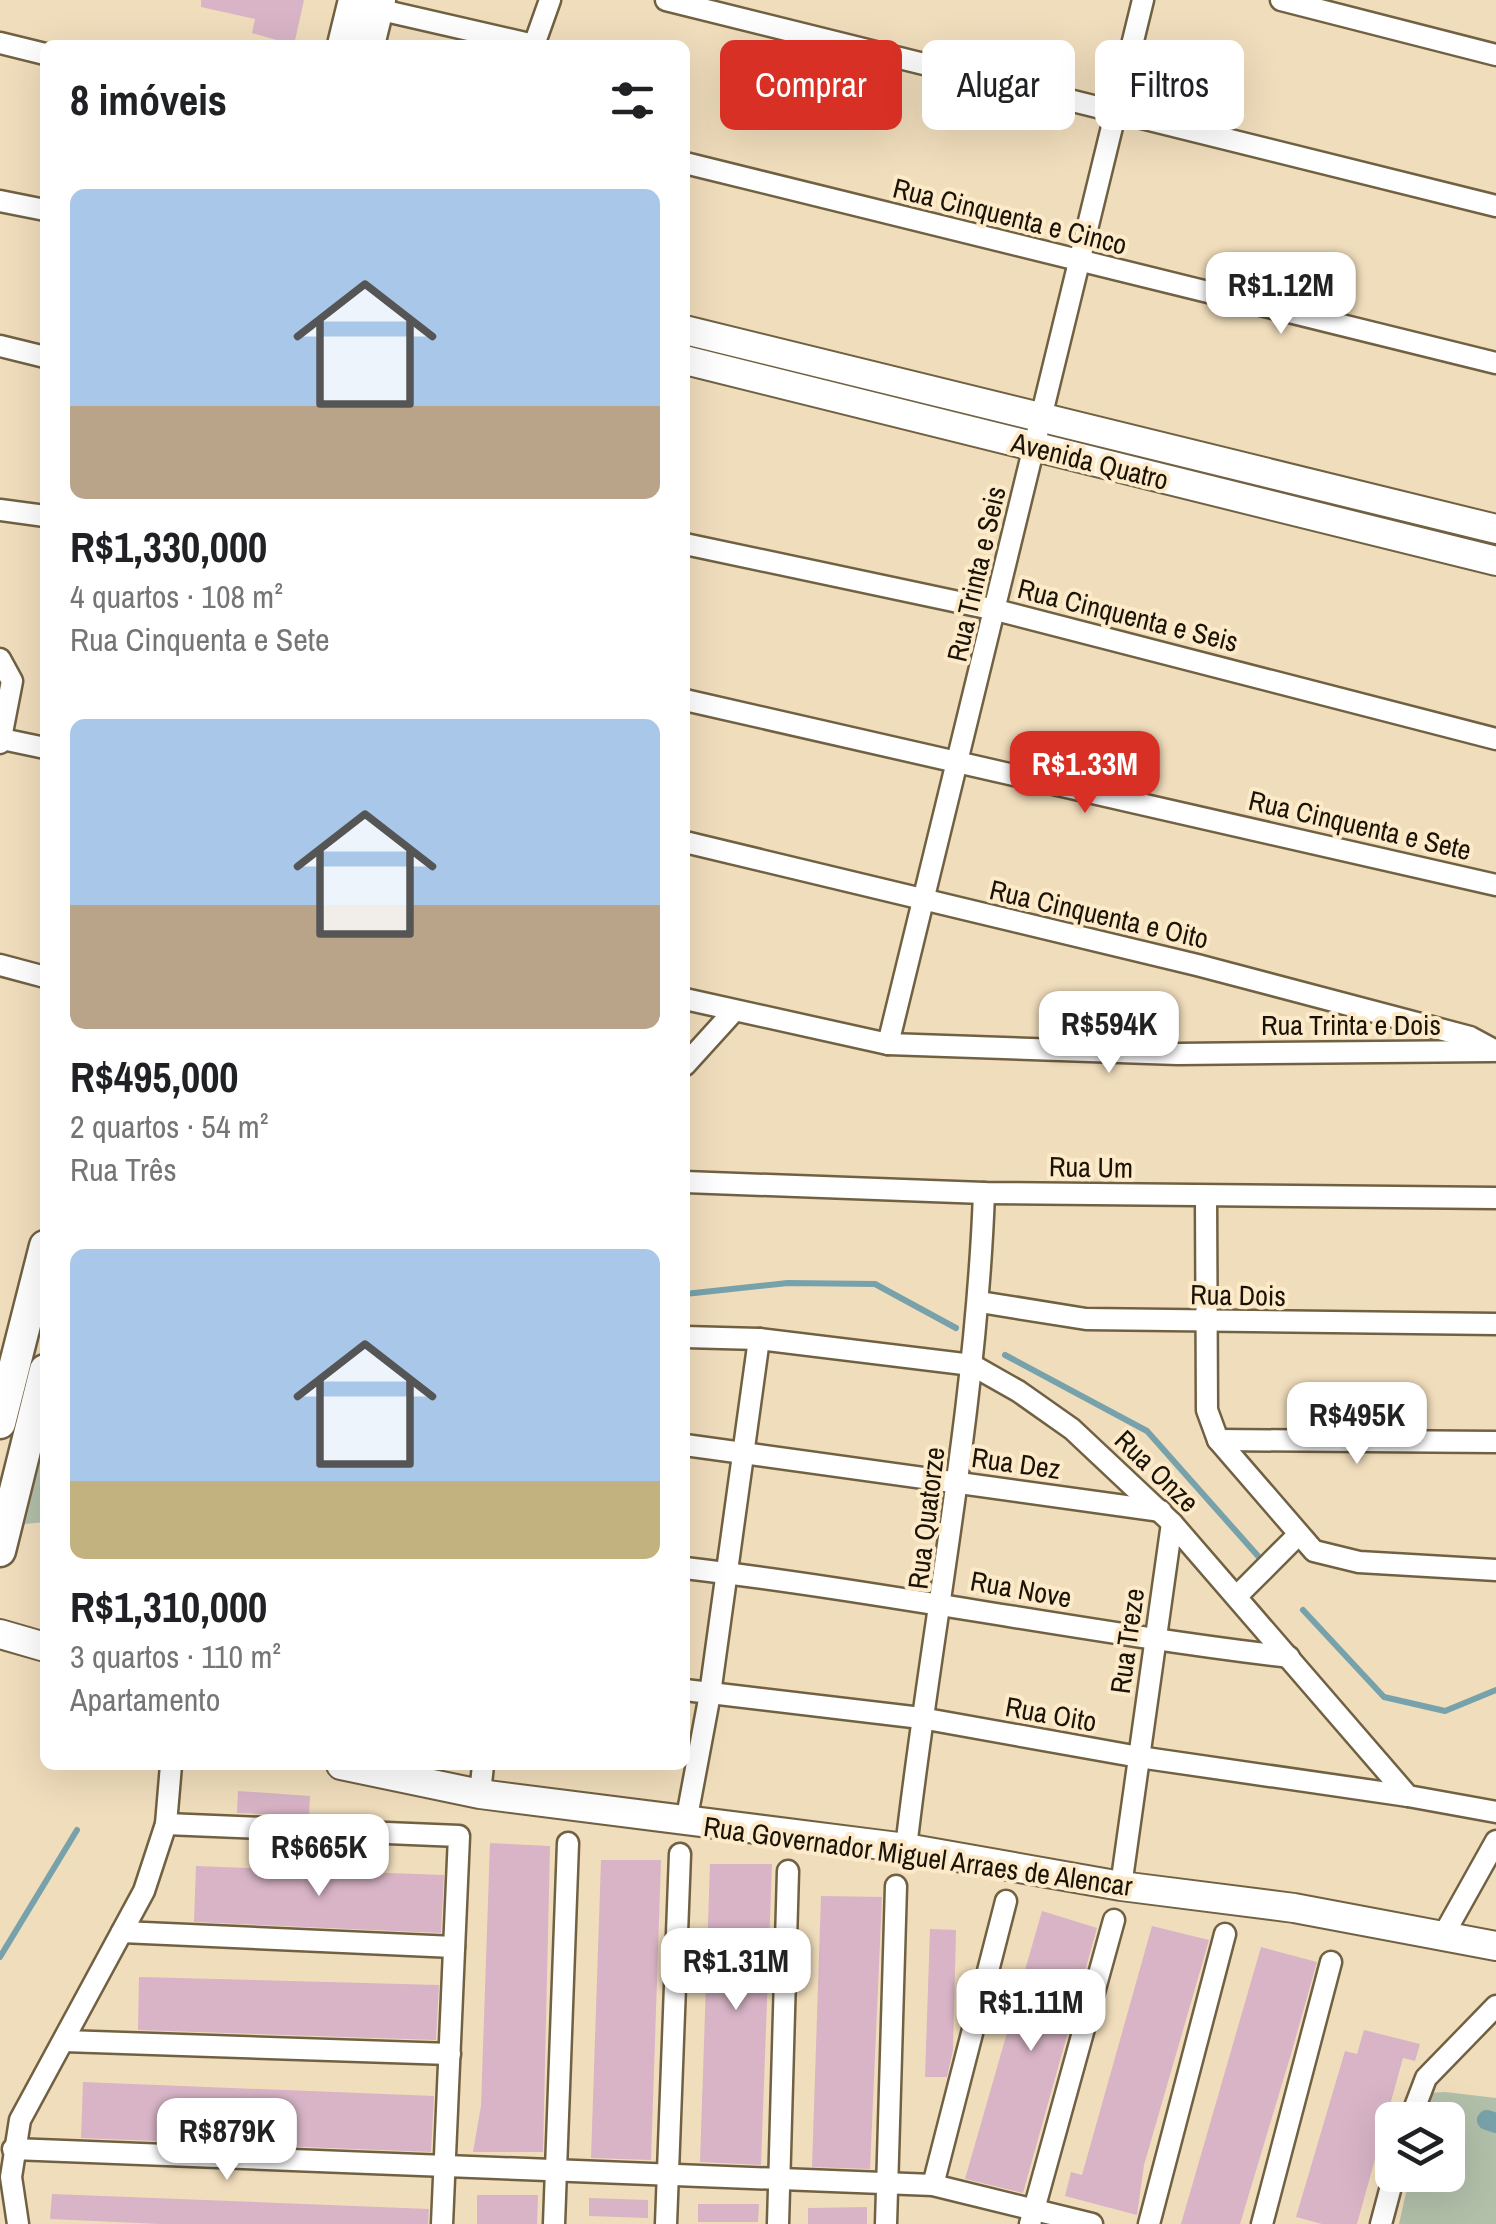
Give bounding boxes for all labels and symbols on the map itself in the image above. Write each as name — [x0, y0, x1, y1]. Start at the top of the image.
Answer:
street label: Rua Cinquenta e Cinco — [889, 169, 1131, 263]
pin: R$1.12M — [1189, 252, 1373, 337]
street label: Avenida Quatro — [1007, 423, 1172, 499]
street label: Rua Trinta e Seis — [937, 483, 1015, 665]
street label: Rua Cinquenta e Seis — [1014, 569, 1242, 661]
pin: R$1.33M — [993, 731, 1177, 816]
street label: Rua Cinquenta e Sete — [1245, 781, 1475, 869]
street label: Rua Cinquenta e Oito — [986, 870, 1212, 958]
pin: R$594K — [1028, 991, 1190, 1076]
street label: Rua Trinta e Dois — [1261, 1006, 1441, 1044]
street label: Rua Um — [1049, 1147, 1133, 1187]
street label: Rua Dois — [1190, 1275, 1286, 1315]
pin: R$495K — [1276, 1382, 1438, 1467]
street label: Rua Onze — [1107, 1421, 1207, 1521]
street label: Rua Dez — [969, 1438, 1063, 1488]
street label: Rua Quatorze — [898, 1445, 954, 1591]
street label: Rua Nove — [967, 1561, 1075, 1617]
street label: Rua Treze — [1101, 1586, 1153, 1696]
street label: Rua Oito — [1002, 1687, 1100, 1741]
street label: Rua Governador Miguel Arraes de Alencar — [701, 1807, 1135, 1905]
pin: R$665K — [238, 1814, 400, 1899]
pin: R$1.31M — [644, 1928, 828, 2013]
pin: R$1.11M — [939, 1969, 1123, 2054]
pin: R$879K — [146, 2098, 308, 2183]

